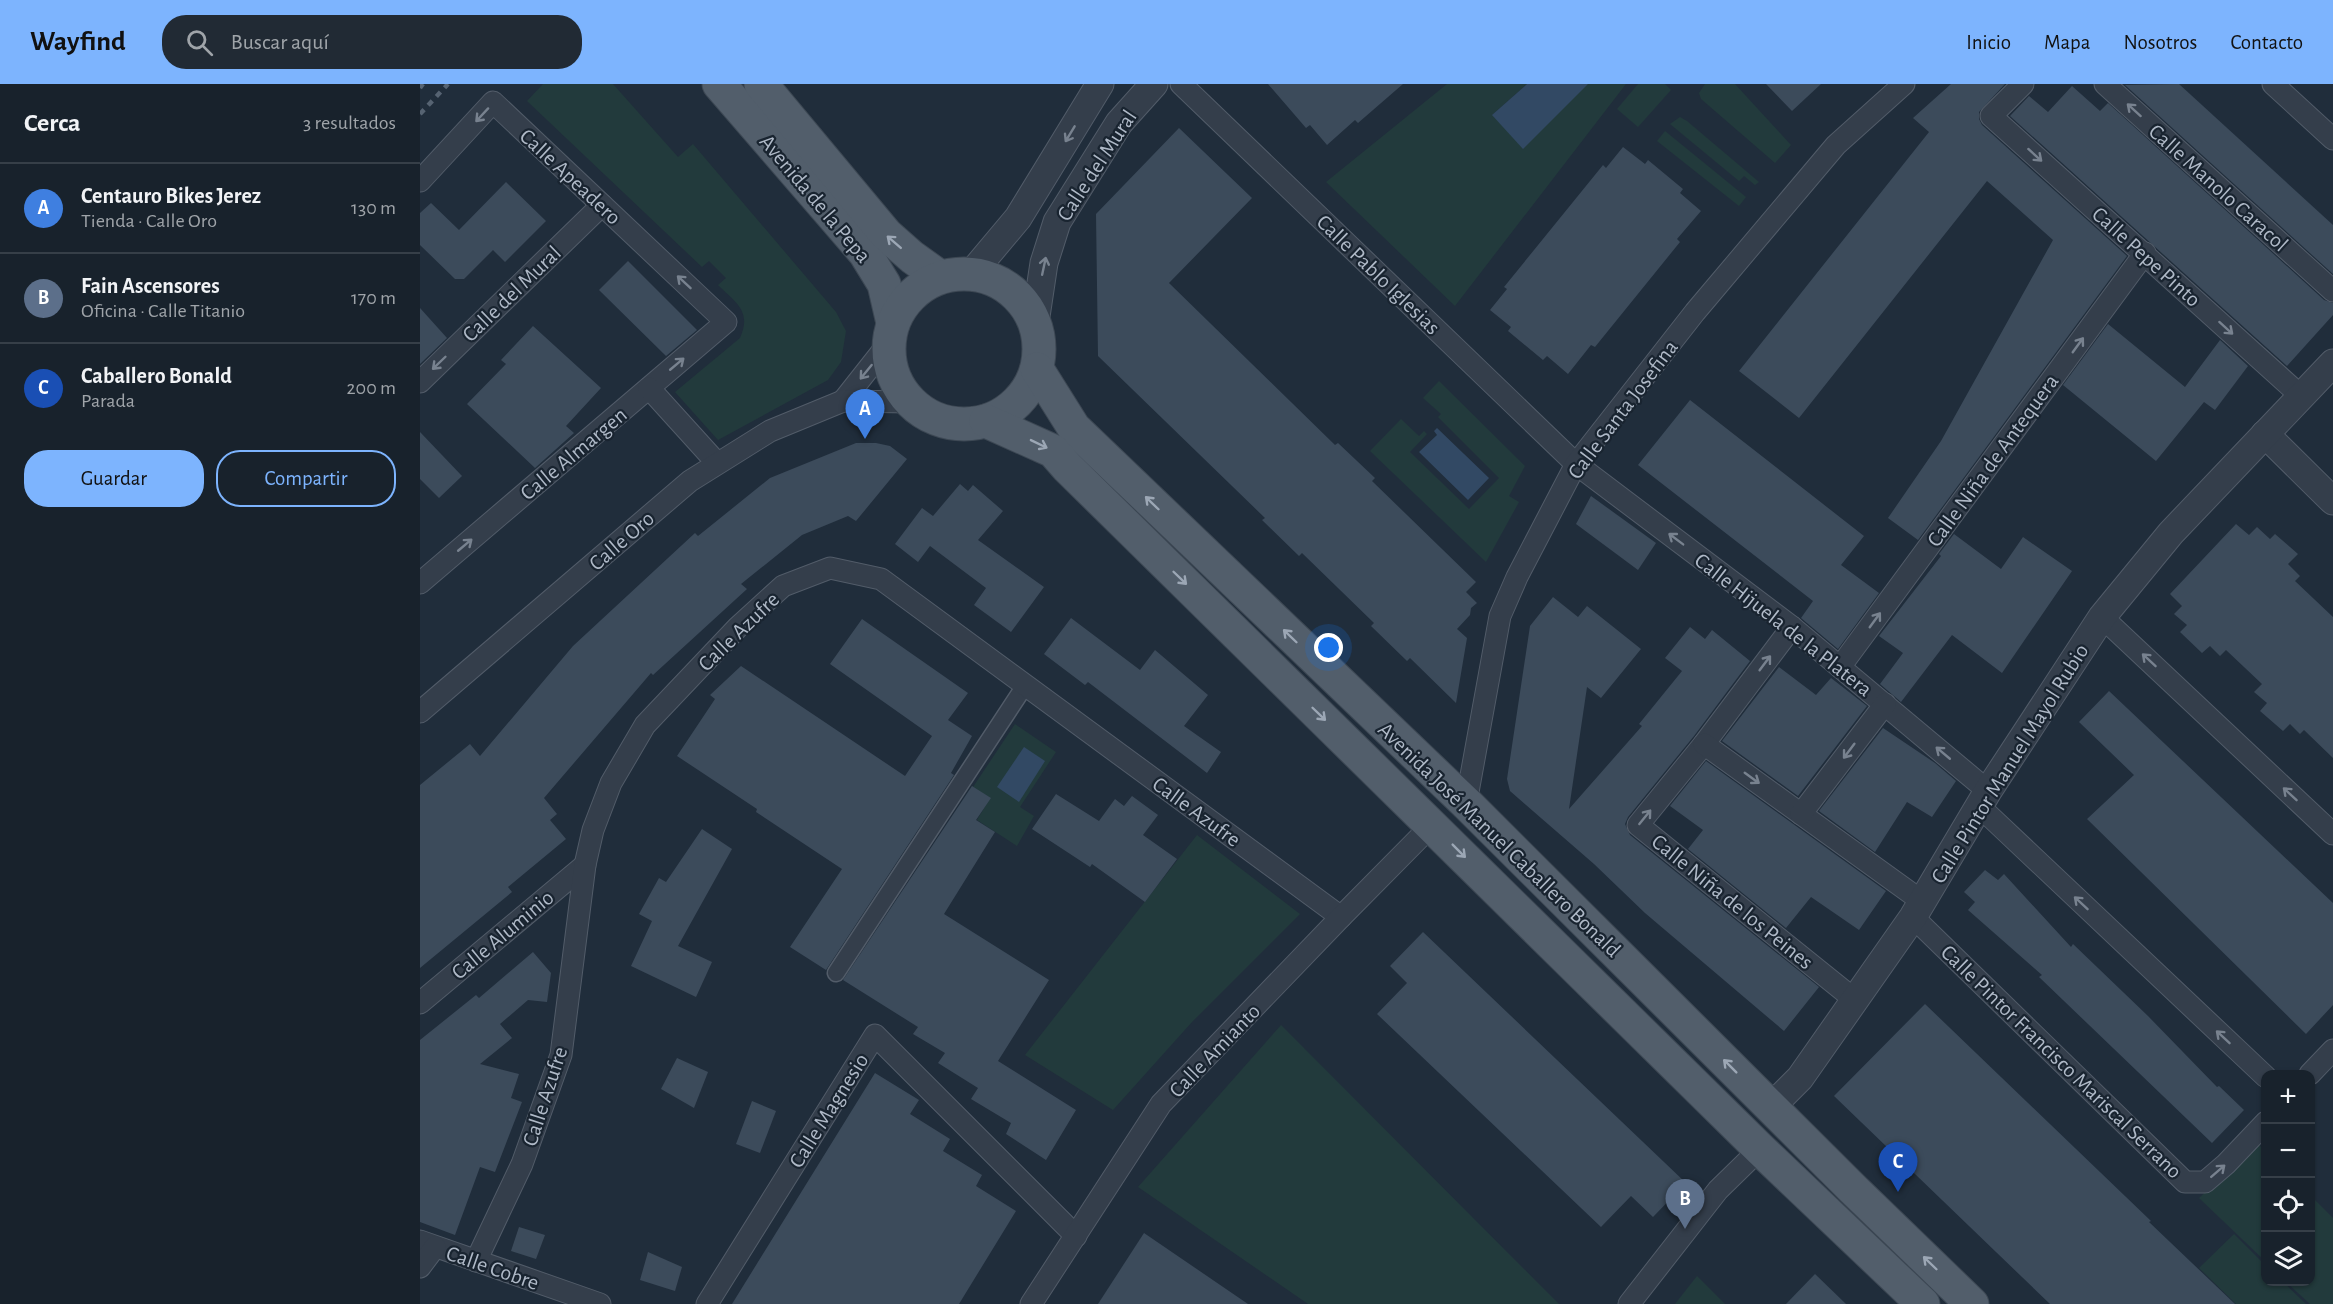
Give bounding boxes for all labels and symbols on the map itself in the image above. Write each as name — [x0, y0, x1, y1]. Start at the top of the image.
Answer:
one-way arrow — [2127, 103, 2142, 117]
street label: Calle del Mural — [1053, 106, 1141, 225]
one-way arrow — [474, 107, 489, 122]
street label: Calle Manolo Caracol — [2145, 120, 2292, 256]
street label: Calle Apeadero — [515, 125, 625, 229]
one-way arrow — [1063, 125, 1075, 142]
street label: Avenida de la Pepa — [755, 130, 875, 267]
one-way arrow — [2027, 148, 2042, 162]
street label: Calle Pepe Pinto — [2088, 203, 2205, 311]
street label: Calle Pablo Iglesias — [1312, 211, 1444, 339]
one-way arrow — [887, 235, 902, 249]
street label: Calle del Mural — [458, 242, 565, 346]
one-way arrow — [1039, 256, 1050, 276]
one-way arrow — [676, 275, 691, 290]
one-way arrow — [2219, 321, 2234, 335]
street label: Calle Santa Josefina — [1564, 336, 1682, 483]
one-way arrow — [2071, 337, 2084, 353]
one-way arrow — [432, 355, 447, 370]
one-way arrow — [669, 358, 685, 371]
one-way arrow — [859, 364, 872, 380]
street label: Calle Niña de Antequera — [1923, 370, 2063, 551]
pin: A — [846, 390, 884, 439]
street label: Calle Almargen — [516, 403, 631, 504]
one-way arrow — [1030, 439, 1048, 451]
one-way arrow — [1144, 496, 1159, 510]
street label: Calle Oro — [585, 507, 658, 575]
one-way arrow — [1668, 533, 1684, 546]
one-way arrow — [457, 539, 473, 552]
street label: Calle Hijuela de la Platera — [1691, 549, 1876, 701]
one-way arrow — [1173, 571, 1188, 585]
street label: Calle Azufre — [694, 588, 783, 675]
one-way arrow — [1868, 612, 1881, 628]
one-way arrow — [1283, 629, 1298, 643]
your location — [1314, 633, 1343, 662]
street label: Calle Pintor Manuel Mayol Rubio — [1927, 640, 2093, 887]
one-way arrow — [2141, 653, 2156, 667]
one-way arrow — [1759, 656, 1772, 672]
one-way arrow — [1312, 707, 1327, 722]
street label: Avenida José Manuel Caballero Bonald — [1374, 718, 1625, 961]
one-way arrow — [1843, 742, 1856, 758]
one-way arrow — [1936, 746, 1951, 760]
one-way arrow — [1743, 772, 1759, 784]
street label: Calle Azufre — [1148, 773, 1245, 851]
one-way arrow — [2283, 786, 2298, 801]
one-way arrow — [1638, 809, 1651, 825]
street label: Calle Niña de los Peines — [1648, 830, 1817, 973]
one-way arrow — [1451, 844, 1466, 858]
street label: Calle Aluminio — [447, 886, 558, 984]
one-way arrow — [2074, 896, 2089, 910]
street label: Calle Pintor Francisco Mariscal Serrano — [1937, 941, 2186, 1183]
street label: Calle Amianto — [1165, 1000, 1264, 1102]
one-way arrow — [2216, 1030, 2231, 1044]
street label: Calle Azufre — [519, 1044, 571, 1149]
street label: Calle Magnesio — [785, 1050, 873, 1171]
one-way arrow — [1723, 1058, 1737, 1073]
pin: C — [1878, 1142, 1918, 1192]
one-way arrow — [2210, 1164, 2225, 1178]
pin: B — [1666, 1180, 1704, 1229]
street label: Calle Cobre — [444, 1242, 542, 1294]
one-way arrow — [1923, 1256, 1938, 1271]

